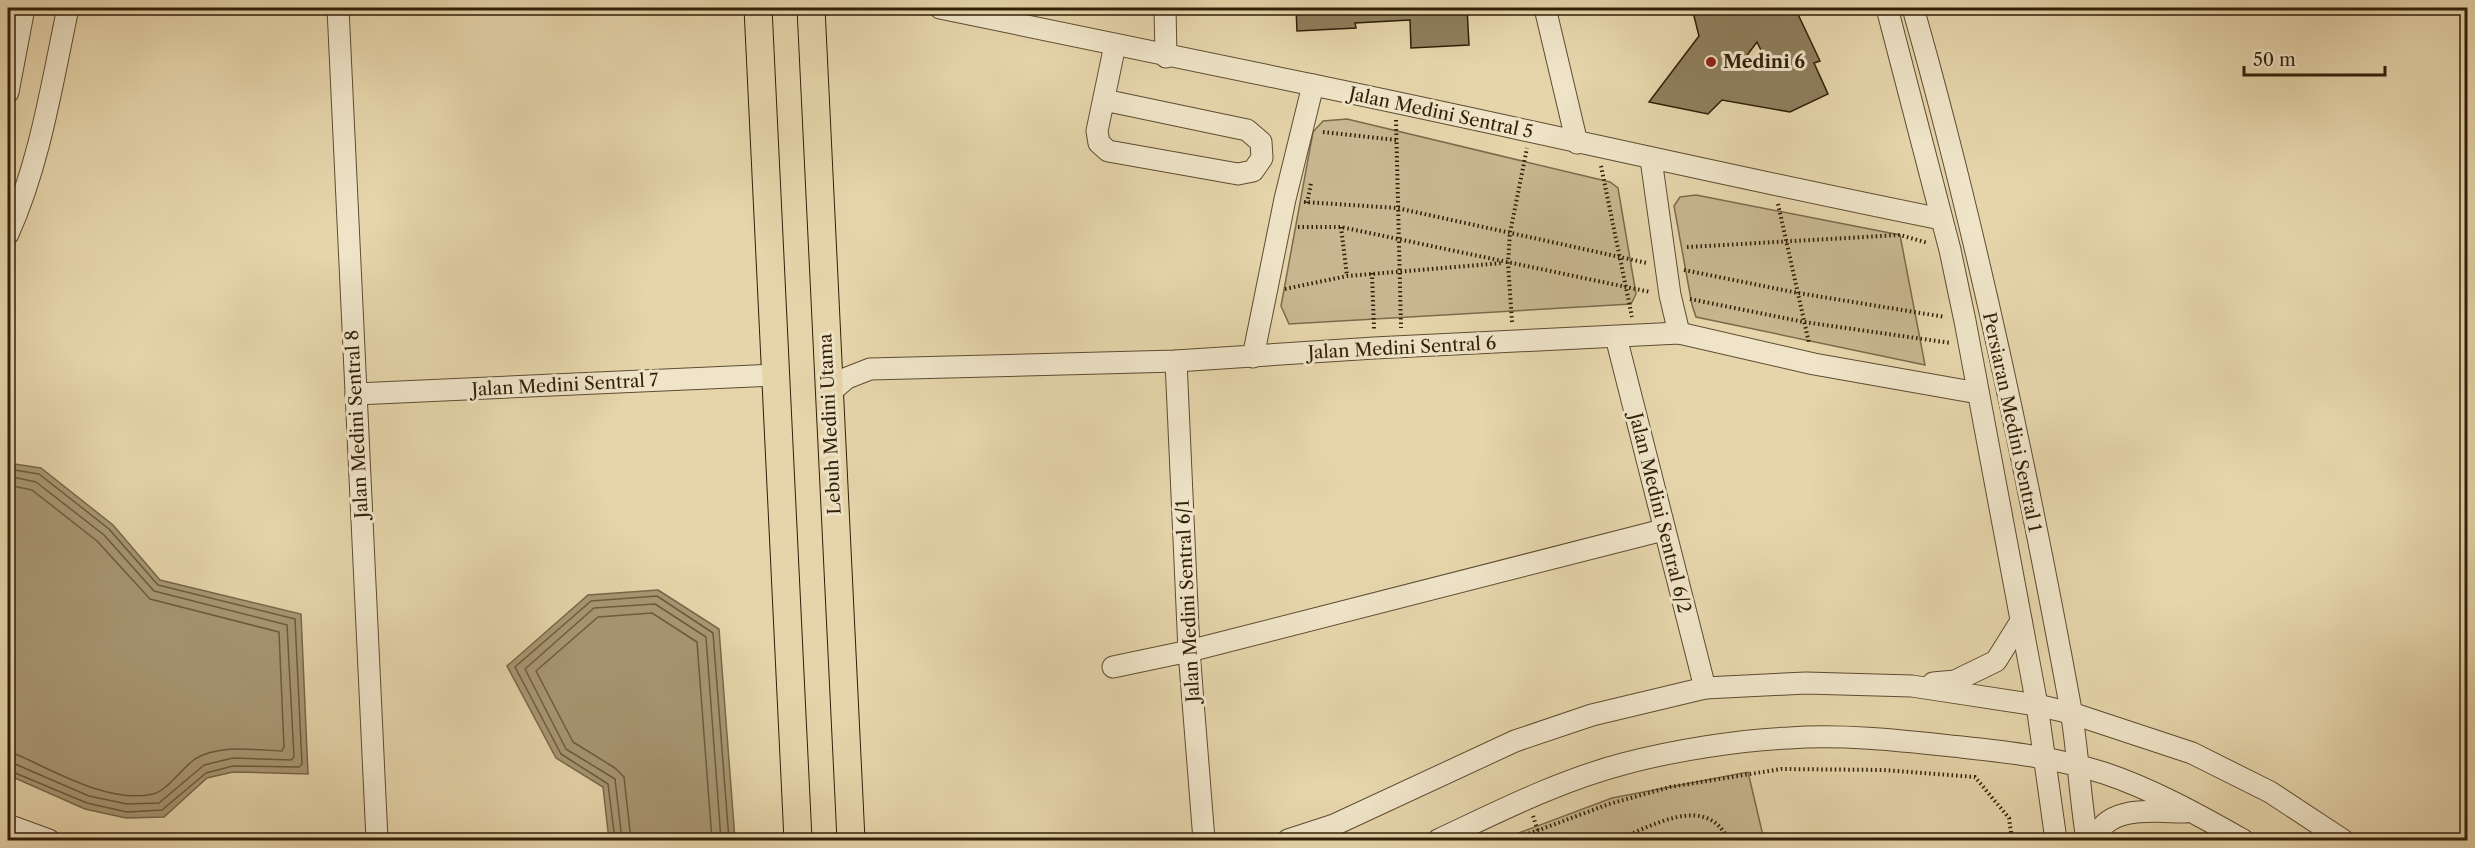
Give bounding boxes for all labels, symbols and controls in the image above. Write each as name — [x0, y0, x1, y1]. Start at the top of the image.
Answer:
scale bar — [2244, 39, 2385, 77]
text: 50 m — [2253, 49, 2296, 71]
place label: Medini 6 — [1723, 51, 1805, 73]
marker: Medini 6 — [1704, 55, 1718, 69]
street label: Jalan Medini Sentral 5 — [1344, 82, 1535, 143]
street label: Persiaran Medini Sentral 1 — [1978, 310, 2046, 534]
street label: Jalan Medini Sentral 8 — [341, 329, 373, 522]
street label: Lebuh Medini Utama — [814, 332, 846, 515]
street label: Jalan Medini Sentral 6 — [1304, 332, 1497, 364]
street label: Jalan Medini Sentral 7 — [468, 369, 659, 401]
street label: Jalan Medini Sentral 6/2 — [1624, 408, 1696, 615]
street label: Jalan Medini Sentral 6/1 — [1172, 499, 1204, 706]

